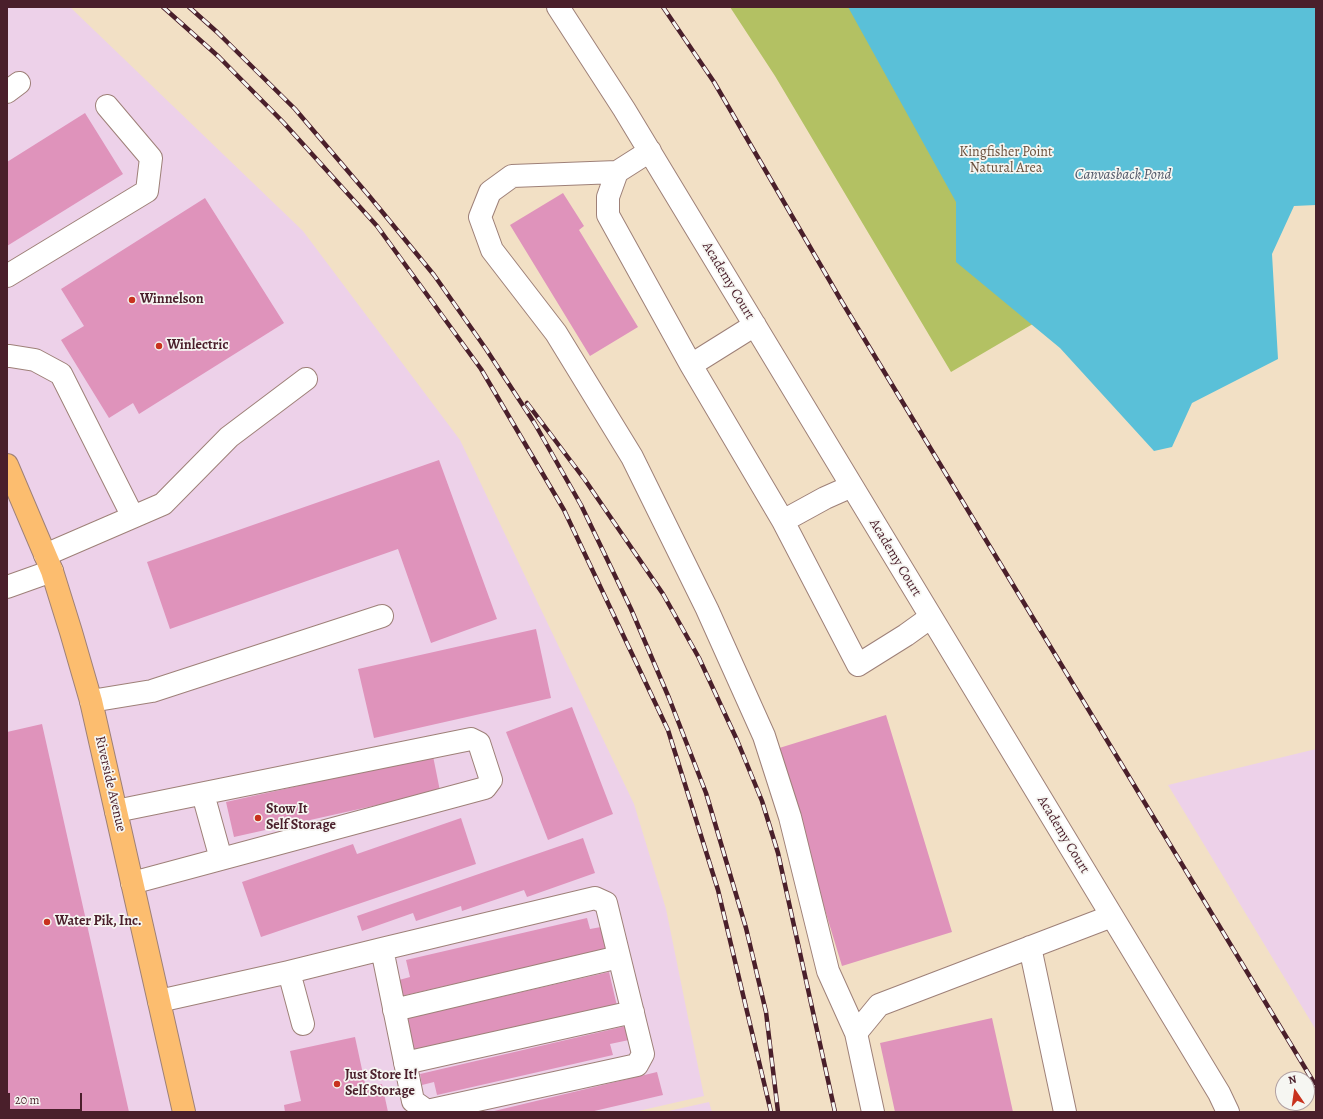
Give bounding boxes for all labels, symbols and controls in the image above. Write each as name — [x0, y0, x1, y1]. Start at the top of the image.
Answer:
park label: Kingfisher Point Natural Area — [959, 145, 1053, 178]
water label: Canvasback Pond — [1075, 166, 1171, 184]
street label: Academy Court — [698, 239, 758, 323]
place label: Winnelson — [140, 292, 203, 308]
marker: Winnelson — [127, 295, 137, 305]
place label: Winlectric — [167, 338, 228, 354]
marker: Winlectric — [154, 341, 164, 351]
street label: Academy Court — [865, 516, 925, 600]
street label: Riverside Avenue — [91, 734, 129, 834]
street label: Academy Court — [1033, 793, 1093, 877]
place label: Stow It Self Storage — [266, 802, 336, 834]
marker: Stow It Self Storage — [253, 813, 263, 823]
place label: Water Pik, Inc. — [55, 914, 142, 930]
marker: Water Pik, Inc. — [42, 917, 52, 927]
place label: Just Store It! Self Storage — [345, 1068, 417, 1100]
north arrow — [1275, 1071, 1315, 1111]
text: N — [1287, 1072, 1298, 1088]
marker: Just Store It! Self Storage — [332, 1079, 342, 1089]
scale bar — [10, 1085, 84, 1111]
text: 20 m — [15, 1092, 39, 1108]

